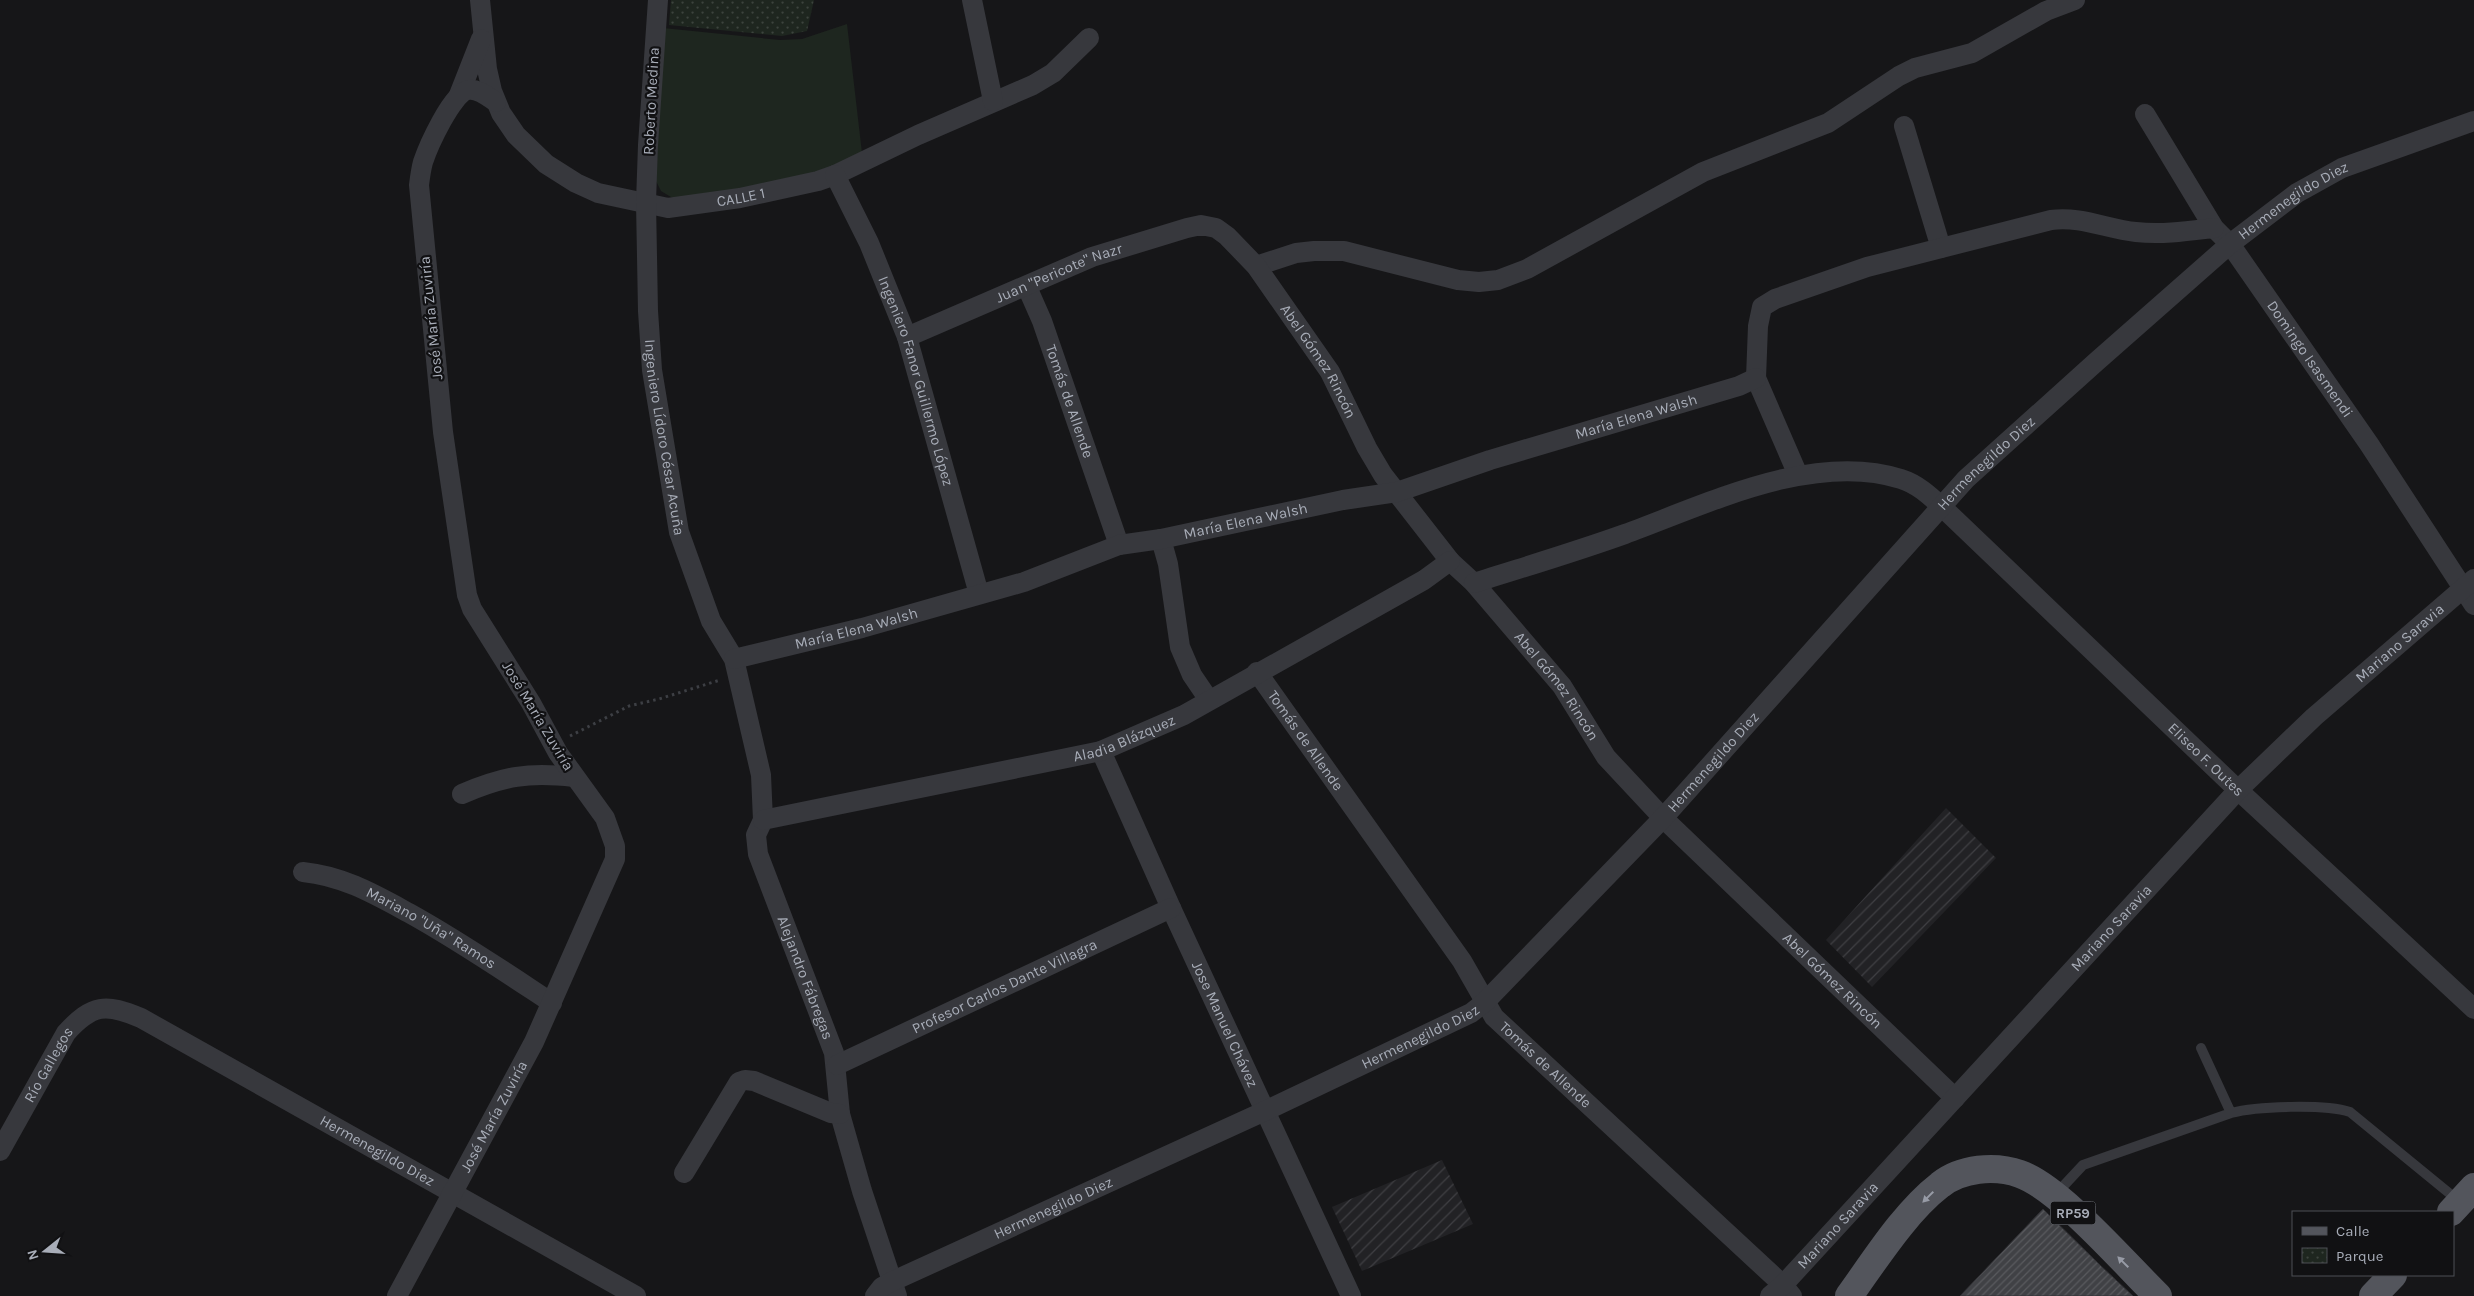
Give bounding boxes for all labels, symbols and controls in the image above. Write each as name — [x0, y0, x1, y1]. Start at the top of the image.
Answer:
street label: Roberto Medina — [639, 47, 663, 155]
street label: Hermenegildo Diez — [2235, 158, 2350, 244]
street label: CALLE 1 — [716, 184, 767, 210]
street label: Juan "Pericote" Nazr — [993, 239, 1125, 307]
street label: José María Zuviría — [416, 255, 446, 381]
street label: Ingeniero Fanor Guillermo López — [874, 273, 957, 488]
street label: Domingo Isasmendi — [2263, 297, 2357, 421]
street label: Abel Gómez Rincón — [1276, 301, 1360, 421]
street label: Ingeniero Lídoro César Acuña — [641, 339, 688, 537]
street label: Tomás de Allende — [1042, 342, 1097, 460]
street label: María Elena Walsh — [1573, 390, 1699, 443]
street label: Hermenegildo Diez — [1933, 412, 2039, 514]
street label: María Elena Walsh — [1182, 499, 1309, 543]
street label: Mariano Saravia — [2352, 600, 2448, 686]
street label: María Elena Walsh — [793, 604, 920, 653]
street label: Abel Gómez Rincón — [1511, 628, 1603, 744]
street label: José María Zuviría — [498, 658, 578, 774]
street label: Tomás de Allende — [1264, 687, 1347, 794]
street label: Hermenegildo Diez — [1663, 708, 1763, 816]
street label: Aladia Blázquez — [1072, 711, 1178, 765]
street label: Eliseo F. Outes — [2164, 719, 2248, 800]
street label: Mariano Saravia — [2067, 881, 2155, 975]
street label: Mariano "Uña" Ramos — [363, 883, 499, 973]
street label: Alejandro Fábregas — [773, 913, 837, 1042]
street label: Abel Gómez Rincón — [1779, 929, 1886, 1032]
street label: Profesor Carlos Dante Villagra — [909, 935, 1100, 1038]
street label: Jose Manuel Chávez — [1188, 958, 1262, 1090]
street label: Hermenegildo Diez — [1358, 1001, 1483, 1073]
street label: Tomás de Allende — [1496, 1018, 1595, 1112]
street label: Río Gallegos — [20, 1023, 77, 1106]
street label: José María Zuviría — [456, 1057, 531, 1175]
street label: Hermenegildo Diez — [317, 1111, 438, 1190]
street label: Hermenegildo Diez — [991, 1173, 1115, 1243]
street label: Mariano Saravia — [1793, 1178, 1882, 1272]
one-way arrow — [1922, 1190, 1934, 1202]
road number: RP59 — [2050, 1202, 2096, 1224]
legend — [2292, 1211, 2454, 1276]
text: Calle — [2336, 1222, 2370, 1240]
north arrow — [20, 1226, 70, 1276]
text: N — [23, 1247, 43, 1262]
text: Parque — [2336, 1247, 2384, 1265]
one-way arrow — [2118, 1256, 2130, 1268]

